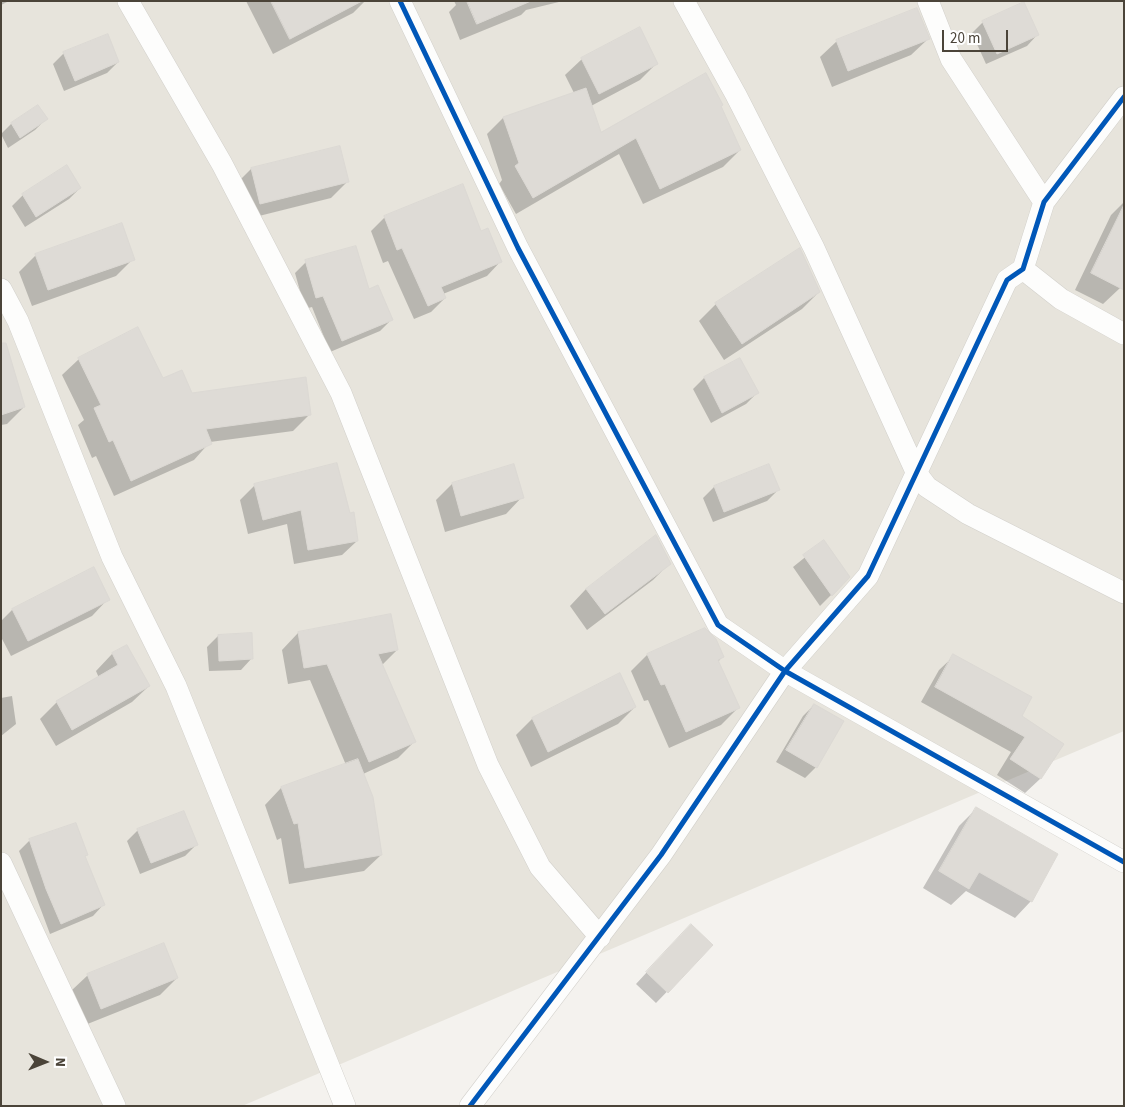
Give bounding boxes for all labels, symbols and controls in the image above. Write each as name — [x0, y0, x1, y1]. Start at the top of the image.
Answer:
scale bar — [945, 20, 1011, 52]
text: 20 m — [950, 28, 980, 49]
north arrow — [20, 1037, 70, 1087]
text: N — [50, 1057, 70, 1067]

